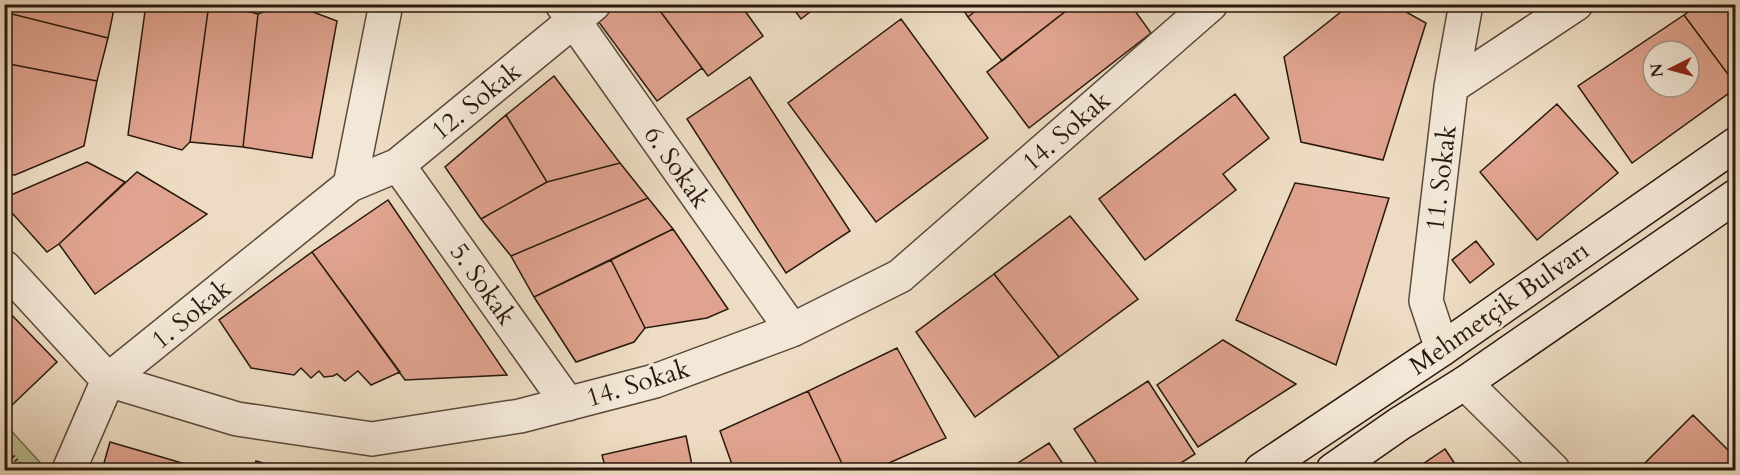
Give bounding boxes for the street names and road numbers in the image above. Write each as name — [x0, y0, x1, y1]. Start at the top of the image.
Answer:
street label: 12. Sokak — [424, 54, 528, 148]
street label: 14. Sokak — [1014, 83, 1118, 179]
street label: 6. Sokak — [636, 119, 718, 215]
street label: 11. Sokak — [1417, 123, 1465, 233]
street label: Mehmetçik Bulvarı — [1402, 233, 1596, 383]
street label: 5. Sokak — [442, 236, 524, 332]
street label: 1. Sokak — [144, 271, 238, 357]
street label: 14. Sokak — [582, 351, 694, 415]

